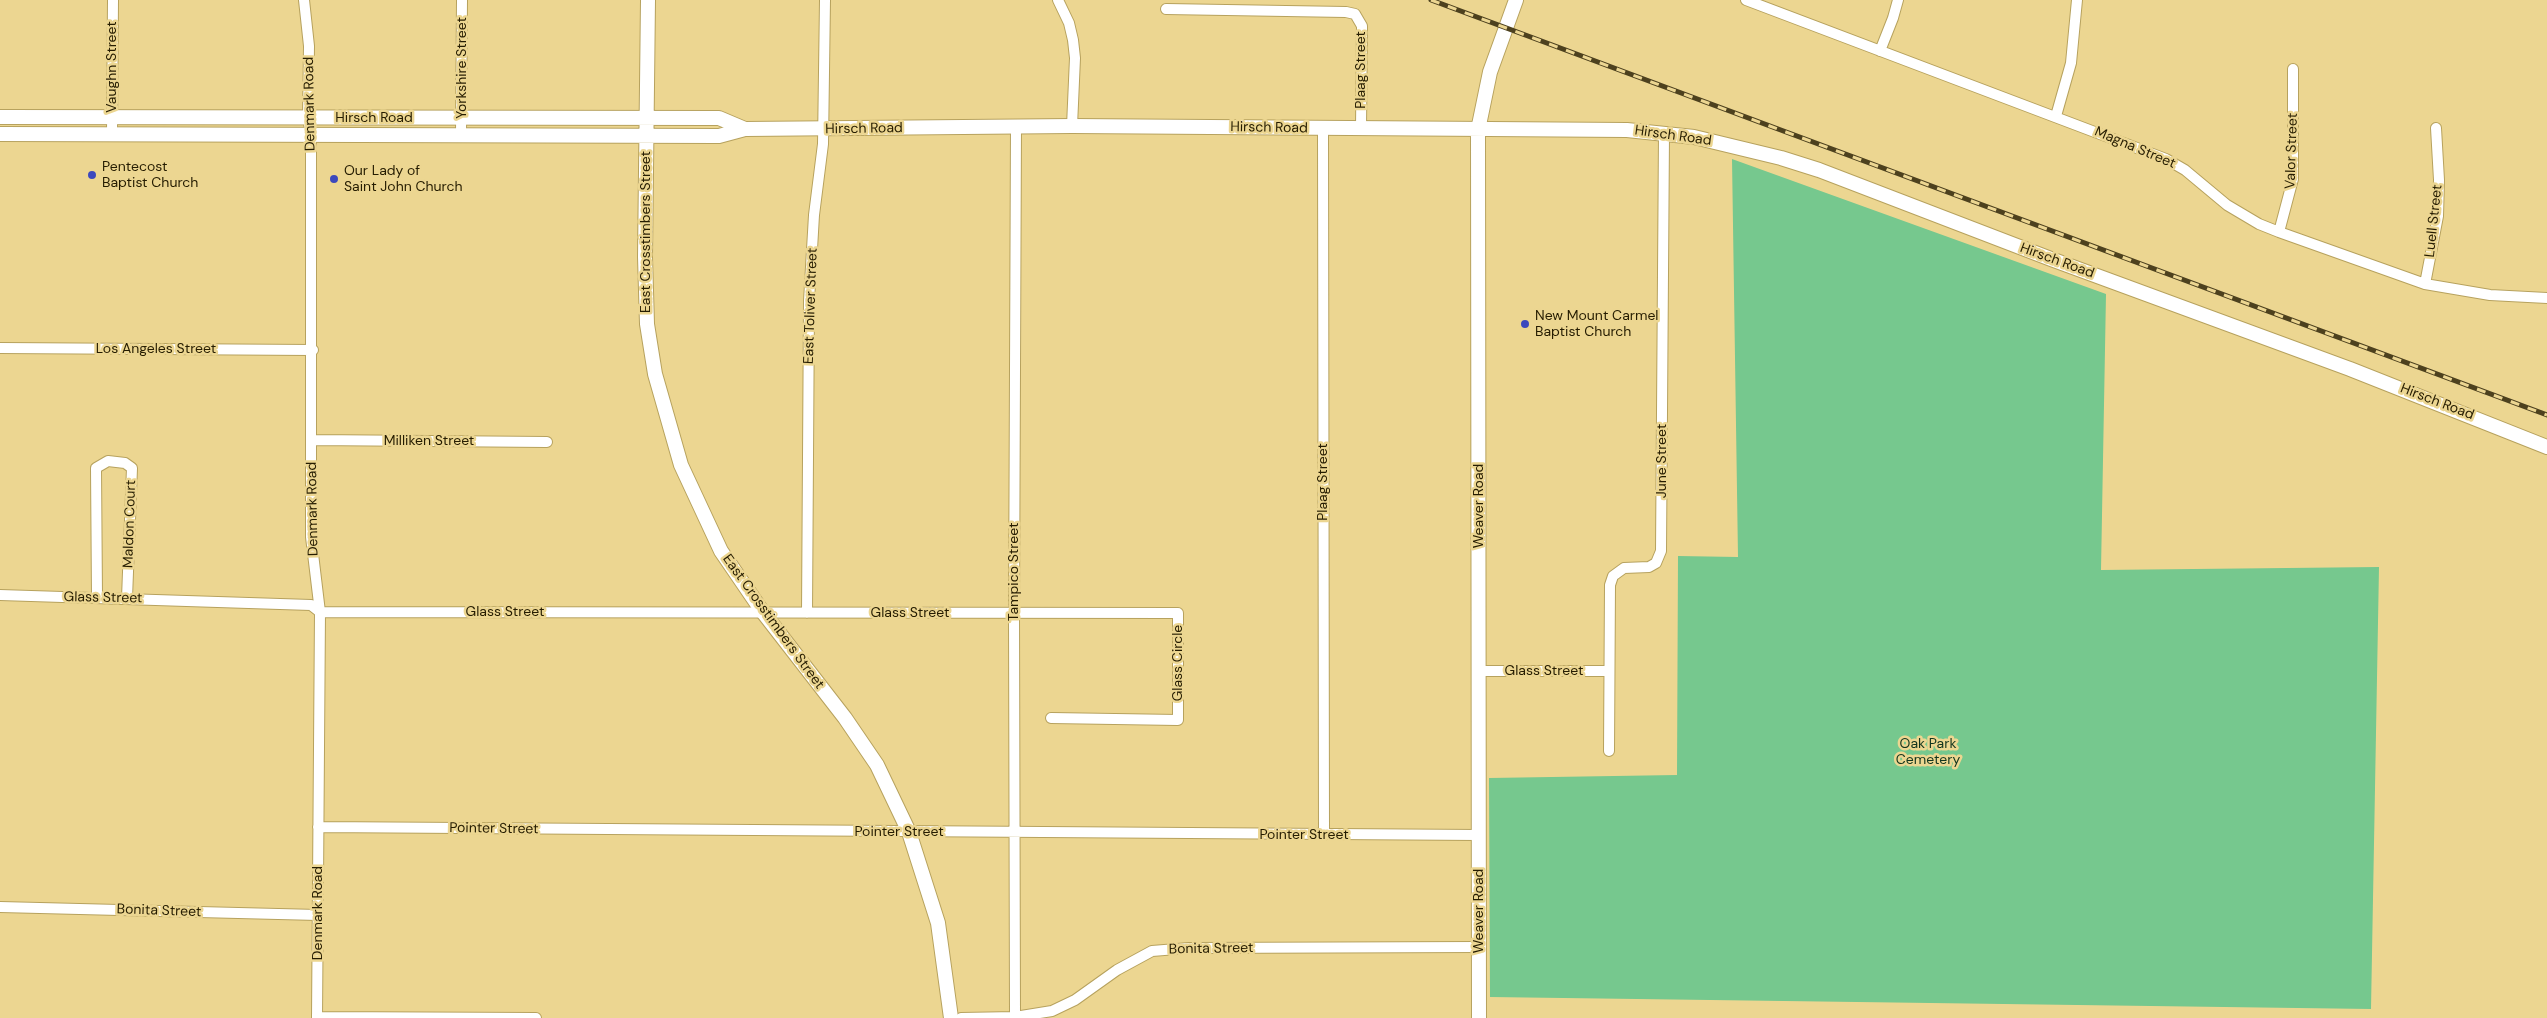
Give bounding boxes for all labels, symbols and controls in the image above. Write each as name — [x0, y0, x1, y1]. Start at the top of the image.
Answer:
street label: Yorkshire Street — [454, 17, 470, 119]
street label: Vaughn Street — [104, 21, 120, 113]
street label: Plaag Street — [1353, 31, 1369, 109]
street label: Denmark Road — [301, 57, 319, 151]
street label: Hirsch Road — [335, 110, 413, 126]
street label: Valor Street — [2282, 113, 2302, 189]
street label: Hirsch Road — [1230, 119, 1308, 137]
street label: Hirsch Road — [825, 120, 903, 138]
street label: Hirsch Road — [1633, 122, 1713, 150]
street label: Magna Street — [2092, 123, 2178, 173]
street label: East Crosstimbers Street — [638, 151, 654, 313]
place label: Pentecost Baptist Church — [102, 159, 198, 192]
place label: Our Lady of Saint John Church — [344, 163, 463, 196]
marker: Pentecost Baptist Church — [86, 169, 98, 181]
marker: Our Lady of Saint John Church — [328, 173, 340, 185]
street label: Luell Street — [2422, 184, 2446, 258]
street label: Hirsch Road — [2018, 240, 2096, 282]
street label: East Toliver Street — [801, 248, 821, 364]
place label: New Mount Carmel Baptist Church — [1535, 308, 1658, 341]
marker: New Mount Carmel Baptist Church — [1519, 318, 1531, 330]
street label: Los Angeles Street — [96, 341, 216, 357]
street label: Hirsch Road — [2398, 380, 2476, 424]
street label: June Street — [1654, 424, 1670, 498]
street label: Milliken Street — [384, 433, 474, 449]
street label: Plaag Street — [1315, 443, 1331, 521]
street label: Denmark Road — [304, 462, 322, 556]
street label: Weaver Road — [1471, 464, 1487, 548]
street label: Maldon Court — [120, 480, 140, 568]
street label: Tampico Street — [1006, 523, 1022, 621]
street label: East Crosstimbers Street — [719, 551, 827, 693]
street label: Glass Street — [63, 589, 143, 607]
street label: Glass Street — [466, 604, 544, 620]
street label: Glass Street — [871, 605, 949, 621]
street label: Glass Circle — [1170, 625, 1186, 701]
street label: Glass Street — [1505, 663, 1583, 679]
park label: Oak Park Cemetery — [1896, 736, 1960, 769]
street label: Pointer Street — [449, 820, 539, 838]
street label: Pointer Street — [854, 824, 944, 840]
street label: Pointer Street — [1259, 827, 1349, 843]
street label: Denmark Road — [310, 866, 326, 960]
street label: Weaver Road — [1471, 869, 1487, 953]
street label: Bonita Street — [116, 901, 202, 921]
street label: Bonita Street — [1169, 940, 1253, 958]

